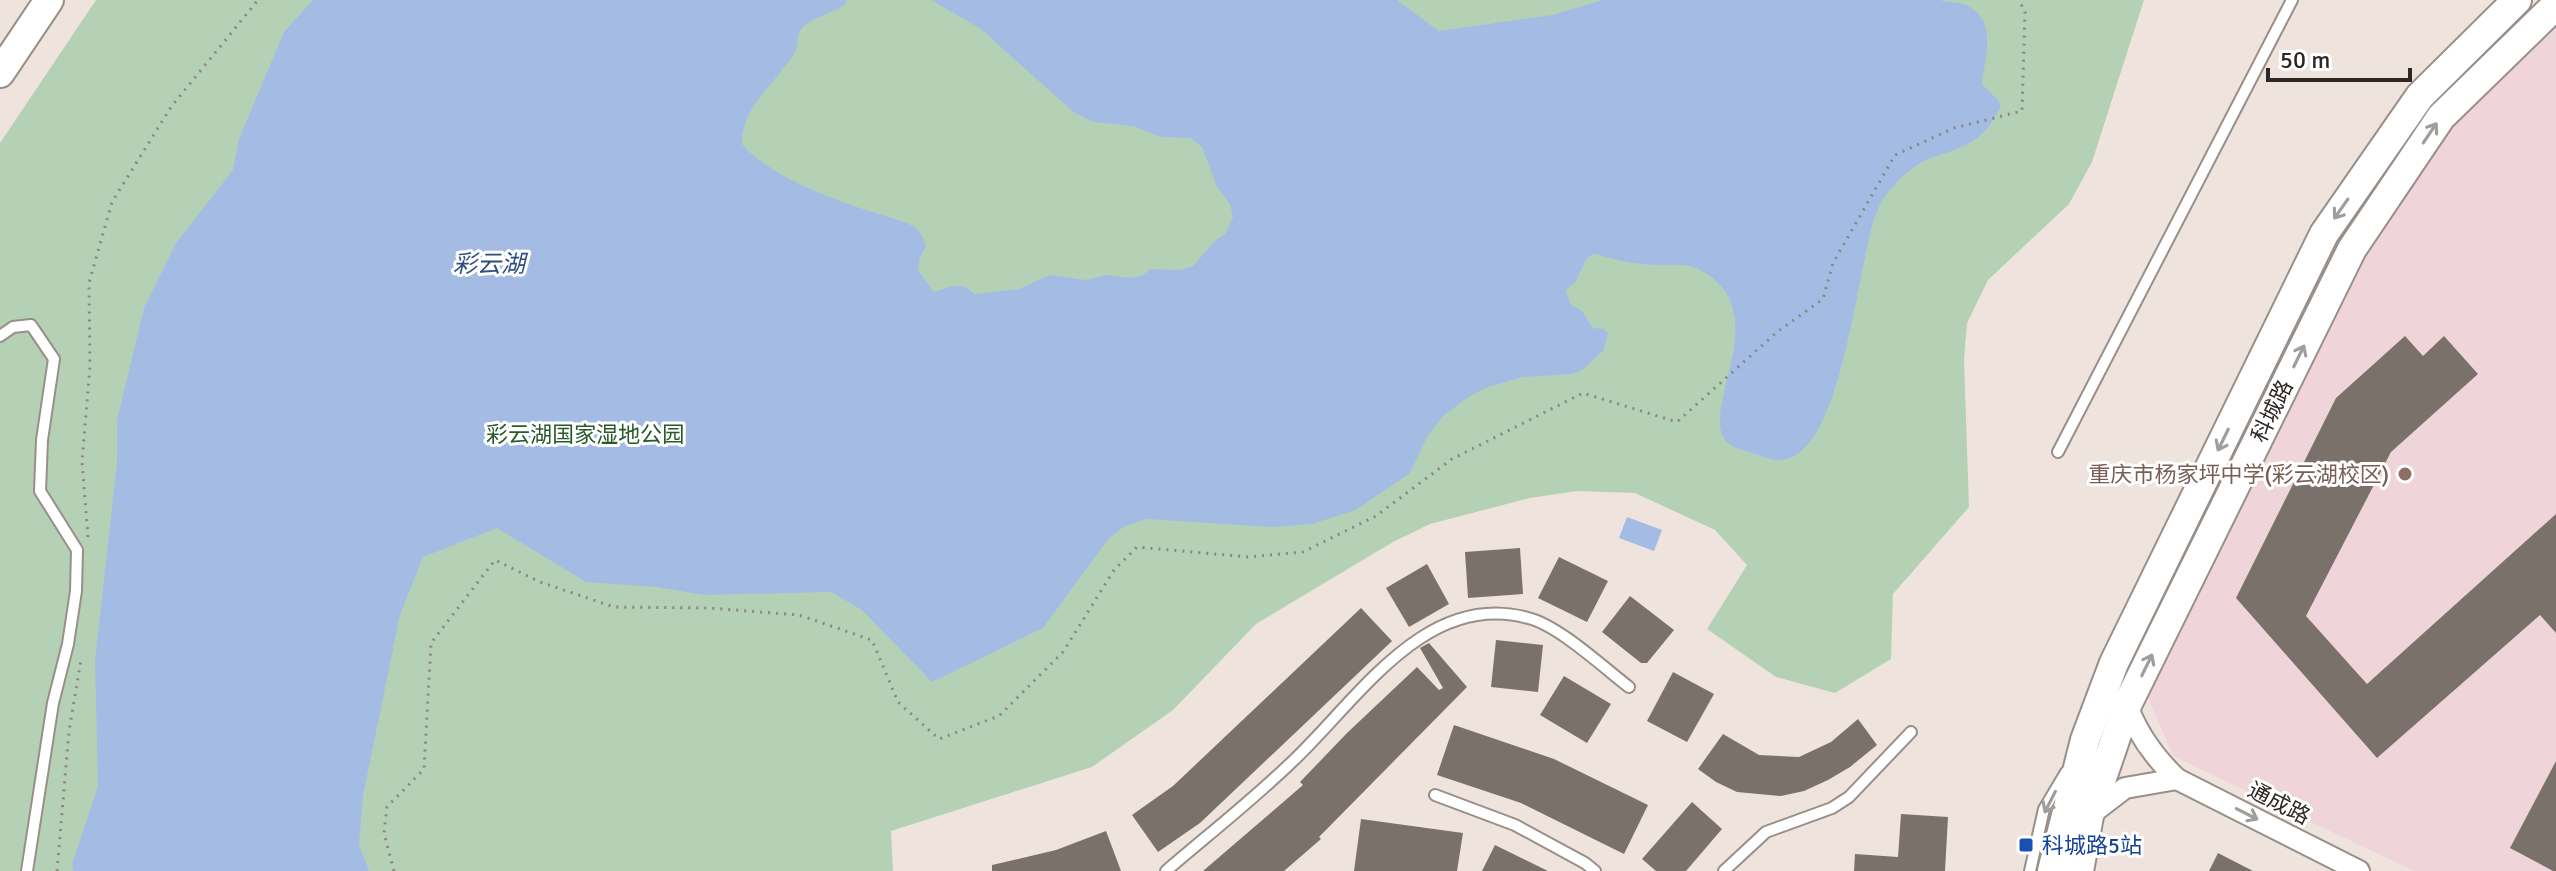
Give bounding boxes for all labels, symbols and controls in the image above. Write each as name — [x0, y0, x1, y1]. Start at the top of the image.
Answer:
scale bar — [2268, 32, 2410, 82]
text: 50 m — [2280, 45, 2330, 75]
one-way arrow — [2422, 122, 2438, 144]
one-way arrow — [2333, 198, 2349, 220]
water label: 彩云湖 — [453, 249, 529, 279]
one-way arrow — [2292, 345, 2307, 369]
street label: 科城路 — [2245, 375, 2299, 447]
park label: 彩云湖国家湿地公园 — [486, 421, 684, 448]
one-way arrow — [2215, 428, 2230, 452]
place label: 重庆市杨家坪中学(彩云湖校区) — [2088, 461, 2389, 488]
marker: 重庆市杨家坪中学(彩云湖校区) — [2396, 465, 2414, 483]
one-way arrow — [2140, 653, 2155, 677]
street label: 通成路 — [2243, 776, 2315, 830]
one-way arrow — [2041, 790, 2057, 813]
one-way arrow — [2234, 807, 2258, 822]
place label: 科城路5站 — [2042, 832, 2142, 859]
marker: 科城路5站 — [2017, 836, 2035, 854]

